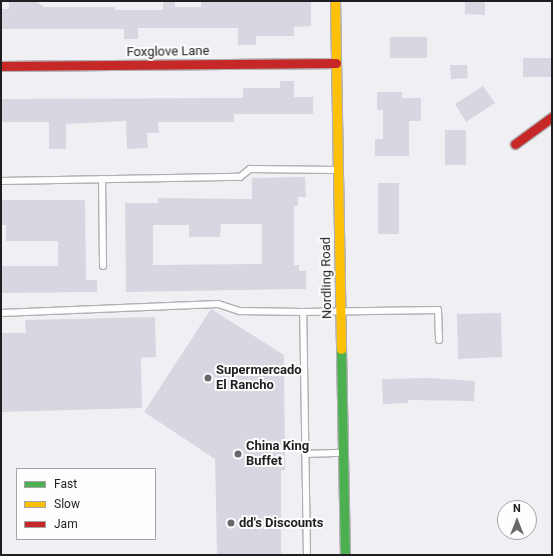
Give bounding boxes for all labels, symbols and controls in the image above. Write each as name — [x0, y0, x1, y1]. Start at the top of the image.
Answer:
street label: Foxglove Lane — [126, 43, 210, 61]
street label: Nordling Road — [318, 237, 336, 319]
place label: Supermercado El Rancho — [216, 363, 302, 394]
marker: Supermercado El Rancho — [203, 373, 213, 383]
place label: China King Buffet — [246, 439, 309, 470]
marker: China King Buffet — [233, 449, 243, 459]
legend — [16, 468, 156, 540]
text: Fast — [54, 477, 77, 491]
text: Slow — [54, 497, 80, 511]
north arrow — [497, 500, 537, 540]
text: N — [513, 502, 521, 515]
place label: dd's Discounts — [239, 515, 323, 531]
text: Jam — [54, 517, 78, 531]
marker: dd's Discounts — [226, 518, 236, 528]

